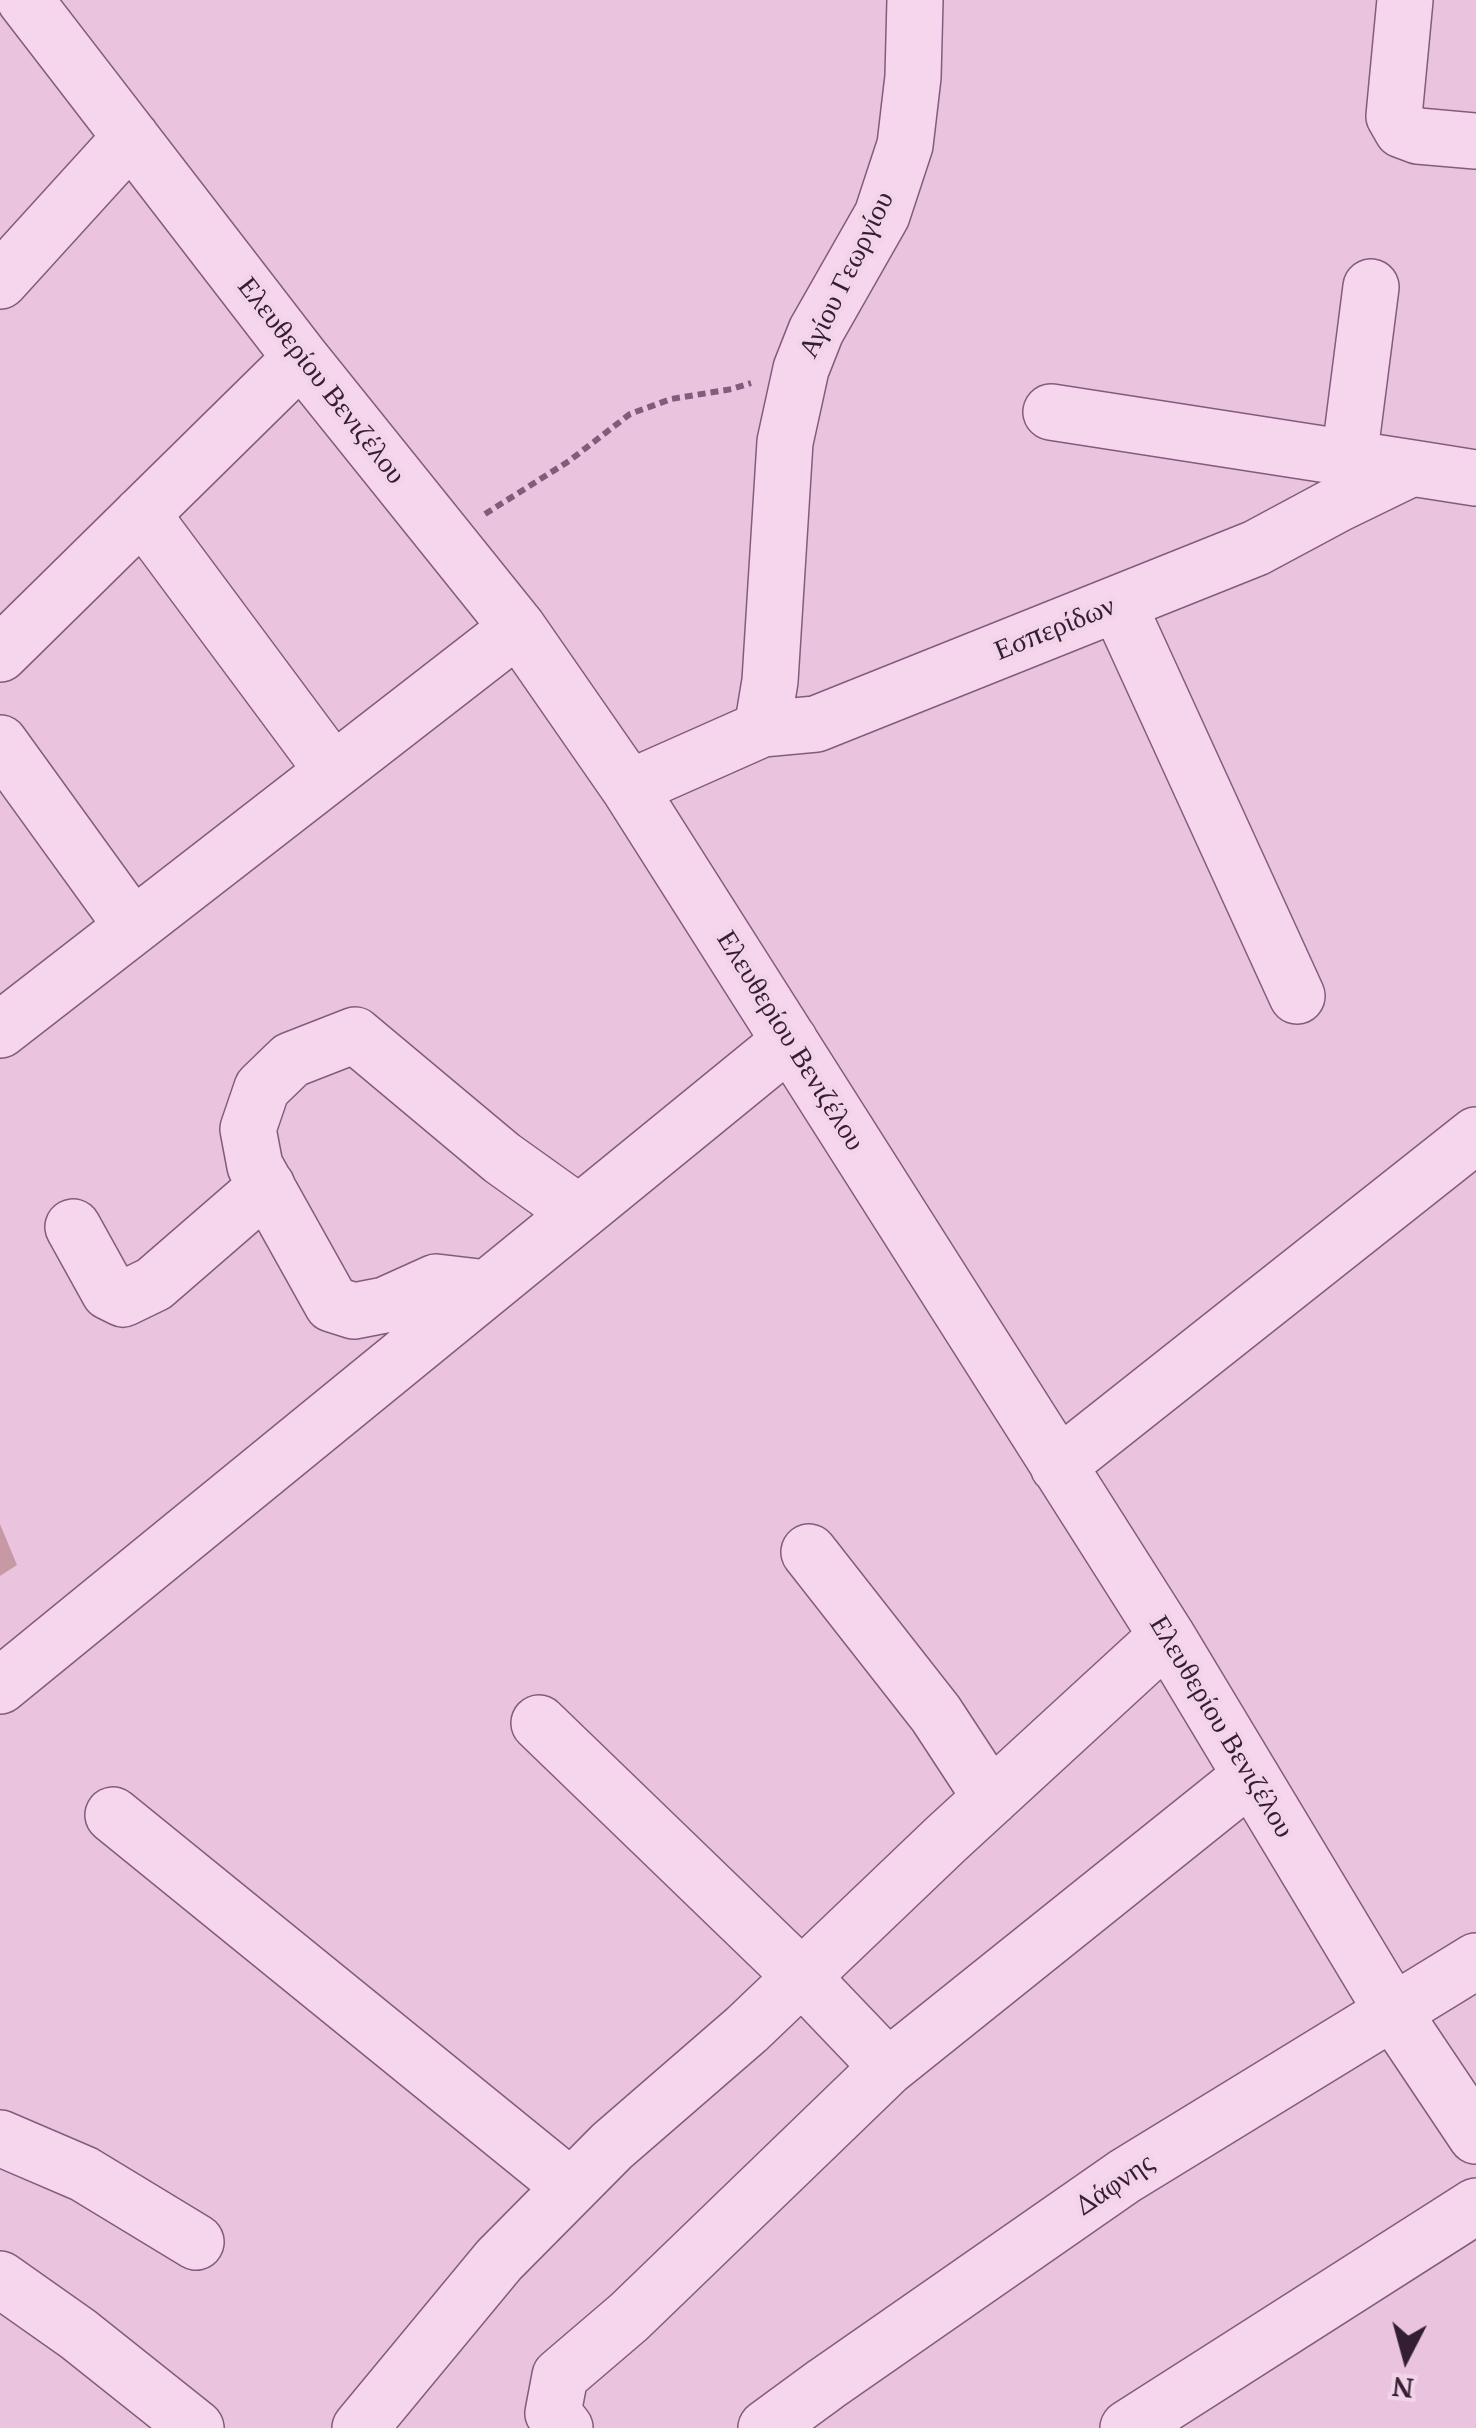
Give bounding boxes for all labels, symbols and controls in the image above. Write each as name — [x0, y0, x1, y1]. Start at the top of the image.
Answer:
street label: Αγίου Γεωργίου — [792, 186, 902, 364]
street label: Ελευθερίου Βενιζέλου — [230, 271, 412, 491]
street label: Εσπερίδων — [990, 590, 1120, 668]
street label: Ελευθερίου Βενιζέλου — [709, 925, 871, 1157]
street label: Ελευθερίου Βενιζέλου — [1141, 1610, 1301, 1844]
street label: Δάφνης — [1069, 2147, 1161, 2223]
north arrow — [1356, 2308, 1456, 2408]
text: N — [1390, 2369, 1415, 2408]

